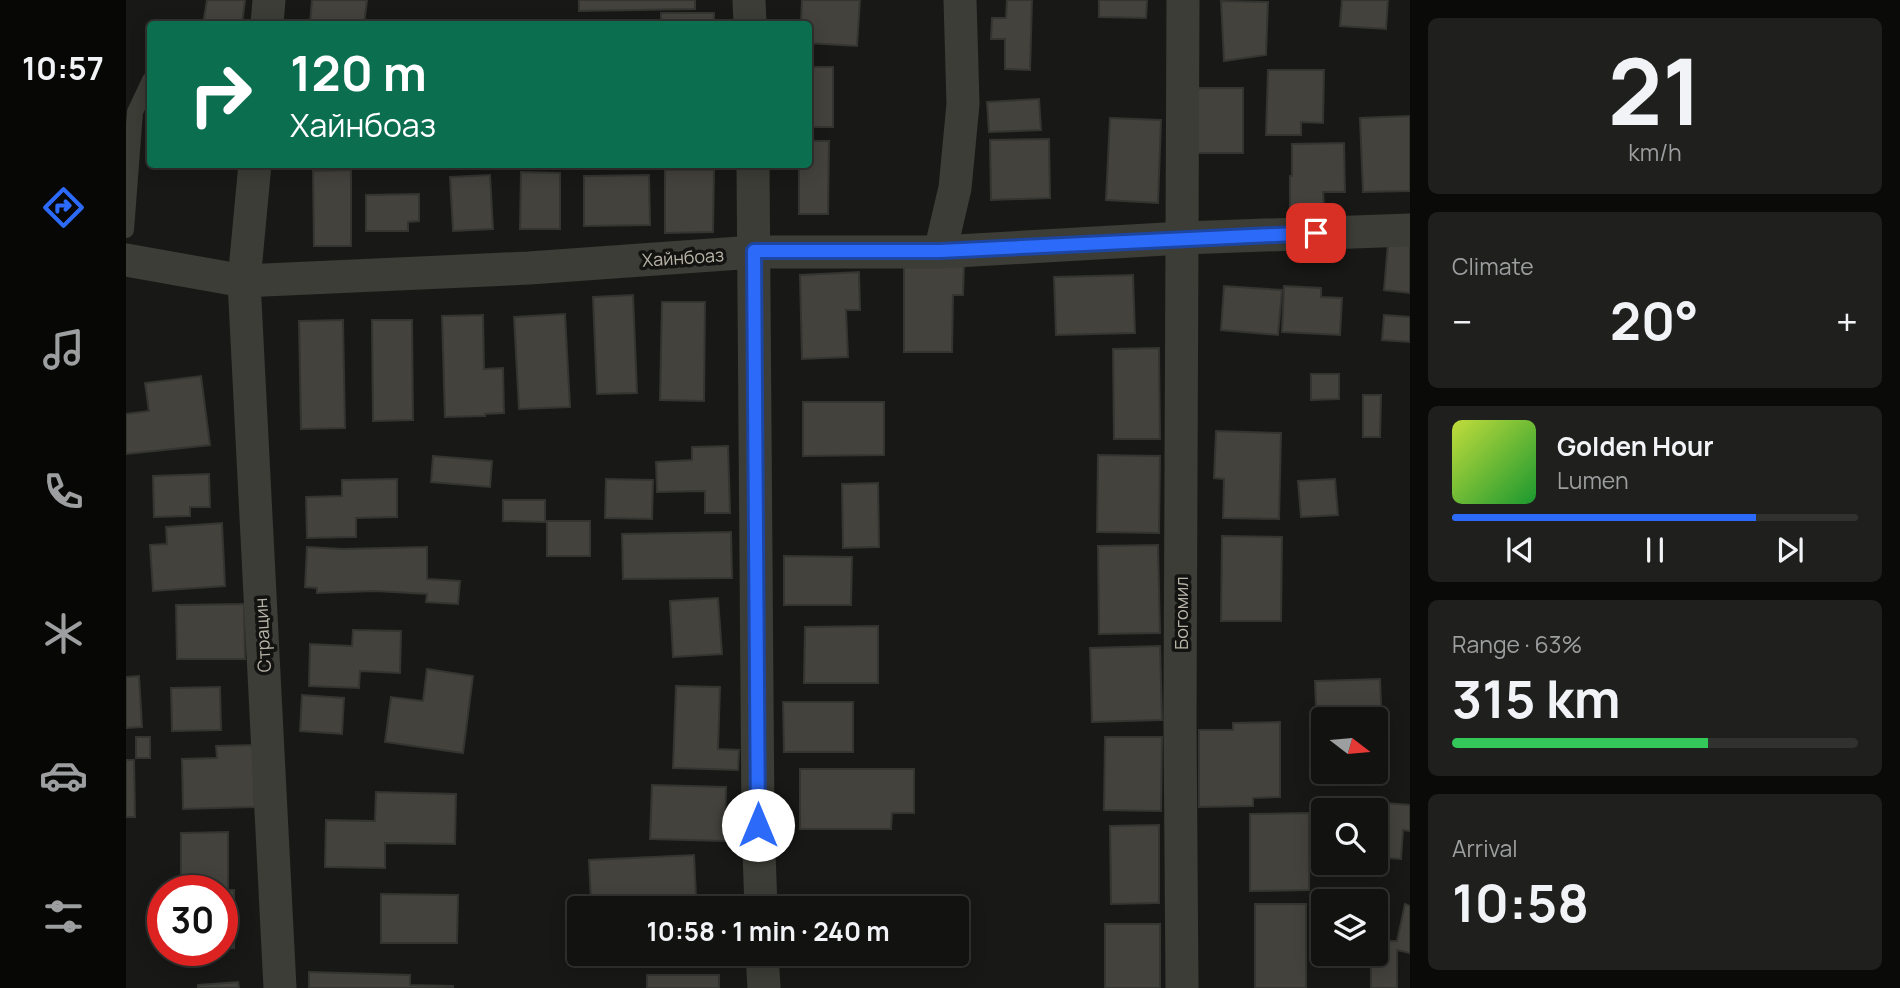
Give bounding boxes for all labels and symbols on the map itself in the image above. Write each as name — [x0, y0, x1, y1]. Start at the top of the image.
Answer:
pin — [1286, 203, 1346, 263]
street label: Хайнбоаз — [641, 242, 725, 272]
street label: Богомил — [1169, 576, 1193, 650]
street label: Страцин — [248, 597, 276, 673]
north arrow — [1311, 707, 1388, 784]
position arrow — [721, 788, 795, 862]
speed limit sign: 30 — [147, 875, 238, 966]

